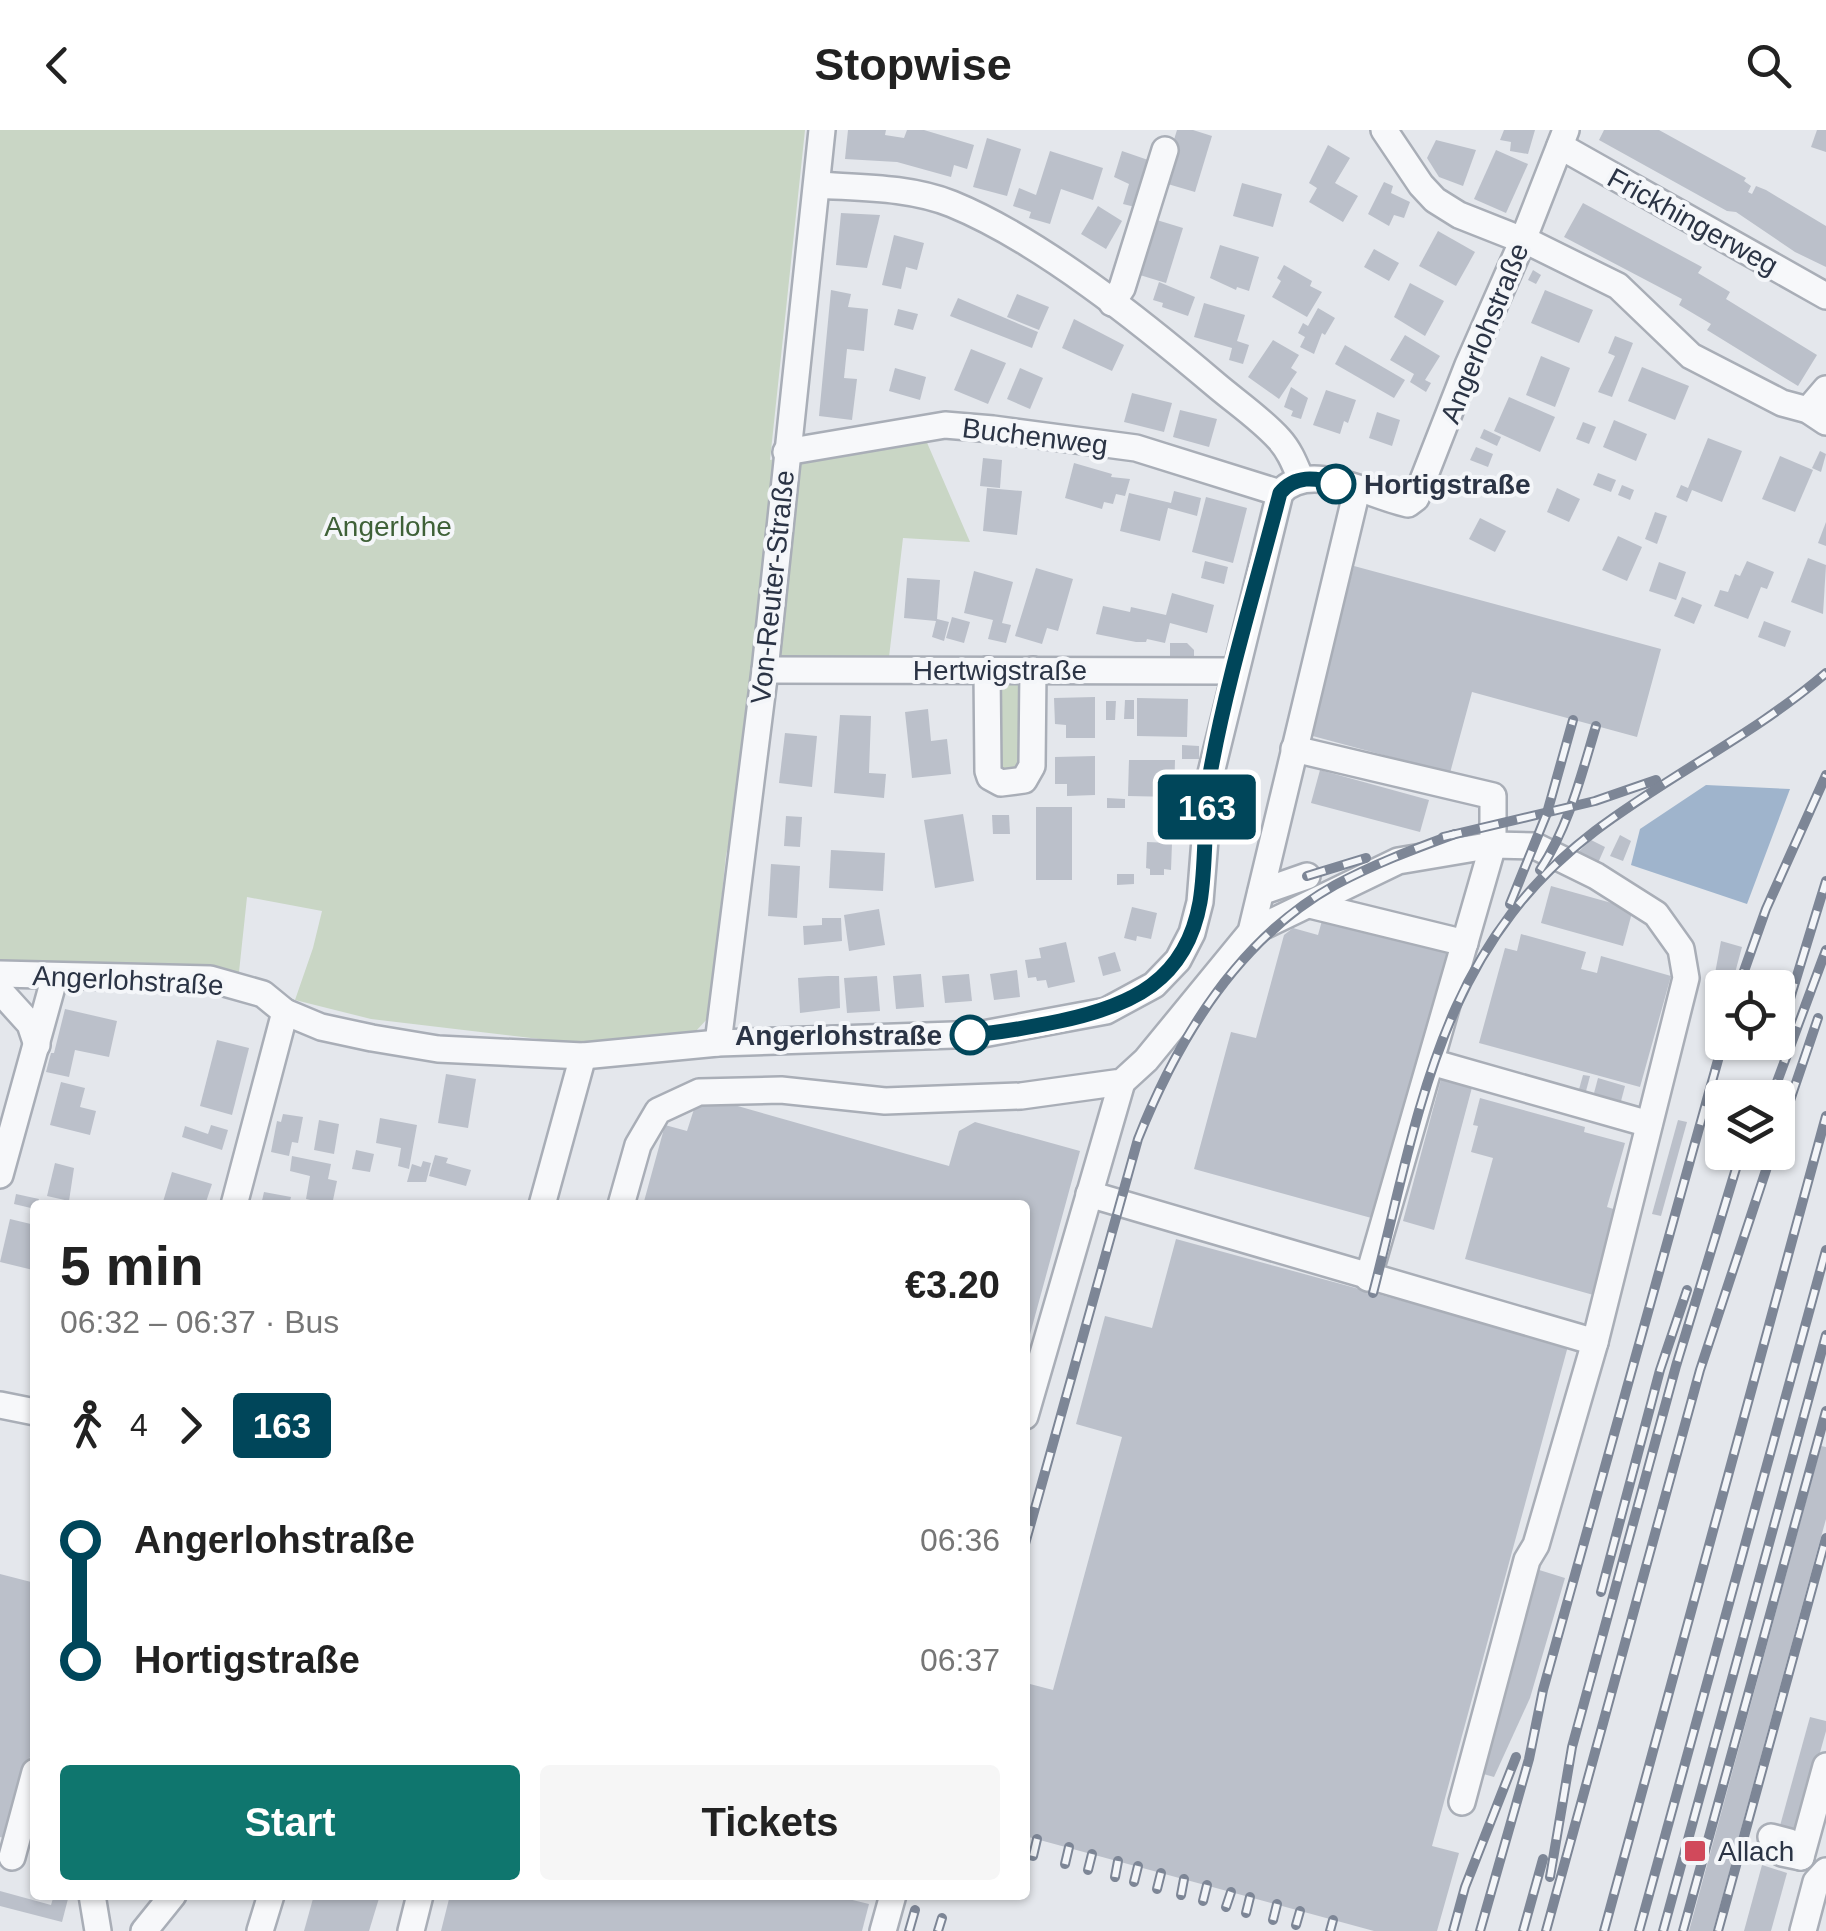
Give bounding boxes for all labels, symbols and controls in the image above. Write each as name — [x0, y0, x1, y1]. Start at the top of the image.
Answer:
icon: back — [30, 38, 85, 93]
icon: search — [1741, 38, 1796, 93]
text: Stopwise — [814, 39, 1012, 90]
street label: Frickhingerweg — [1602, 162, 1783, 281]
street label: Angerlohstraße — [1434, 239, 1535, 428]
street label: Buchenweg — [960, 412, 1109, 461]
marker: Hortigstraße — [1317, 465, 1355, 503]
street label: Von-Reuter-Straße — [745, 469, 800, 706]
place label: Hortigstraße — [1364, 469, 1530, 500]
park label: Angerlohe — [324, 511, 452, 542]
street label: Hertwigstraße — [913, 655, 1087, 686]
line badge: 163 — [1150, 774, 1264, 840]
text: 163 — [1178, 788, 1236, 827]
street label: Angerlohstraße — [32, 960, 224, 1001]
map controls — [1705, 970, 1795, 1170]
button: locate — [1705, 970, 1795, 1060]
marker: Angerlohstraße — [951, 1016, 989, 1054]
place label: Angerlohstraße — [735, 1020, 942, 1051]
button: layers — [1705, 1080, 1795, 1170]
text: 5 min — [60, 1235, 204, 1297]
text: €3.20 — [905, 1264, 1000, 1306]
text: 06:32 – 06:37 · Bus — [60, 1304, 339, 1340]
icon: walk — [60, 1398, 115, 1453]
icon: forward — [163, 1398, 218, 1453]
text: 163 — [253, 1406, 311, 1445]
text: 4 — [130, 1407, 148, 1443]
text: Angerlohstraße — [134, 1519, 415, 1561]
text: 06:36 — [920, 1522, 1000, 1558]
text: Hortigstraße — [134, 1639, 360, 1681]
text: 06:37 — [920, 1642, 1000, 1678]
button: Start — [60, 1765, 520, 1880]
button: Tickets — [540, 1765, 1000, 1880]
place label: Allach — [1718, 1836, 1794, 1867]
marker: Allach — [1682, 1838, 1708, 1864]

